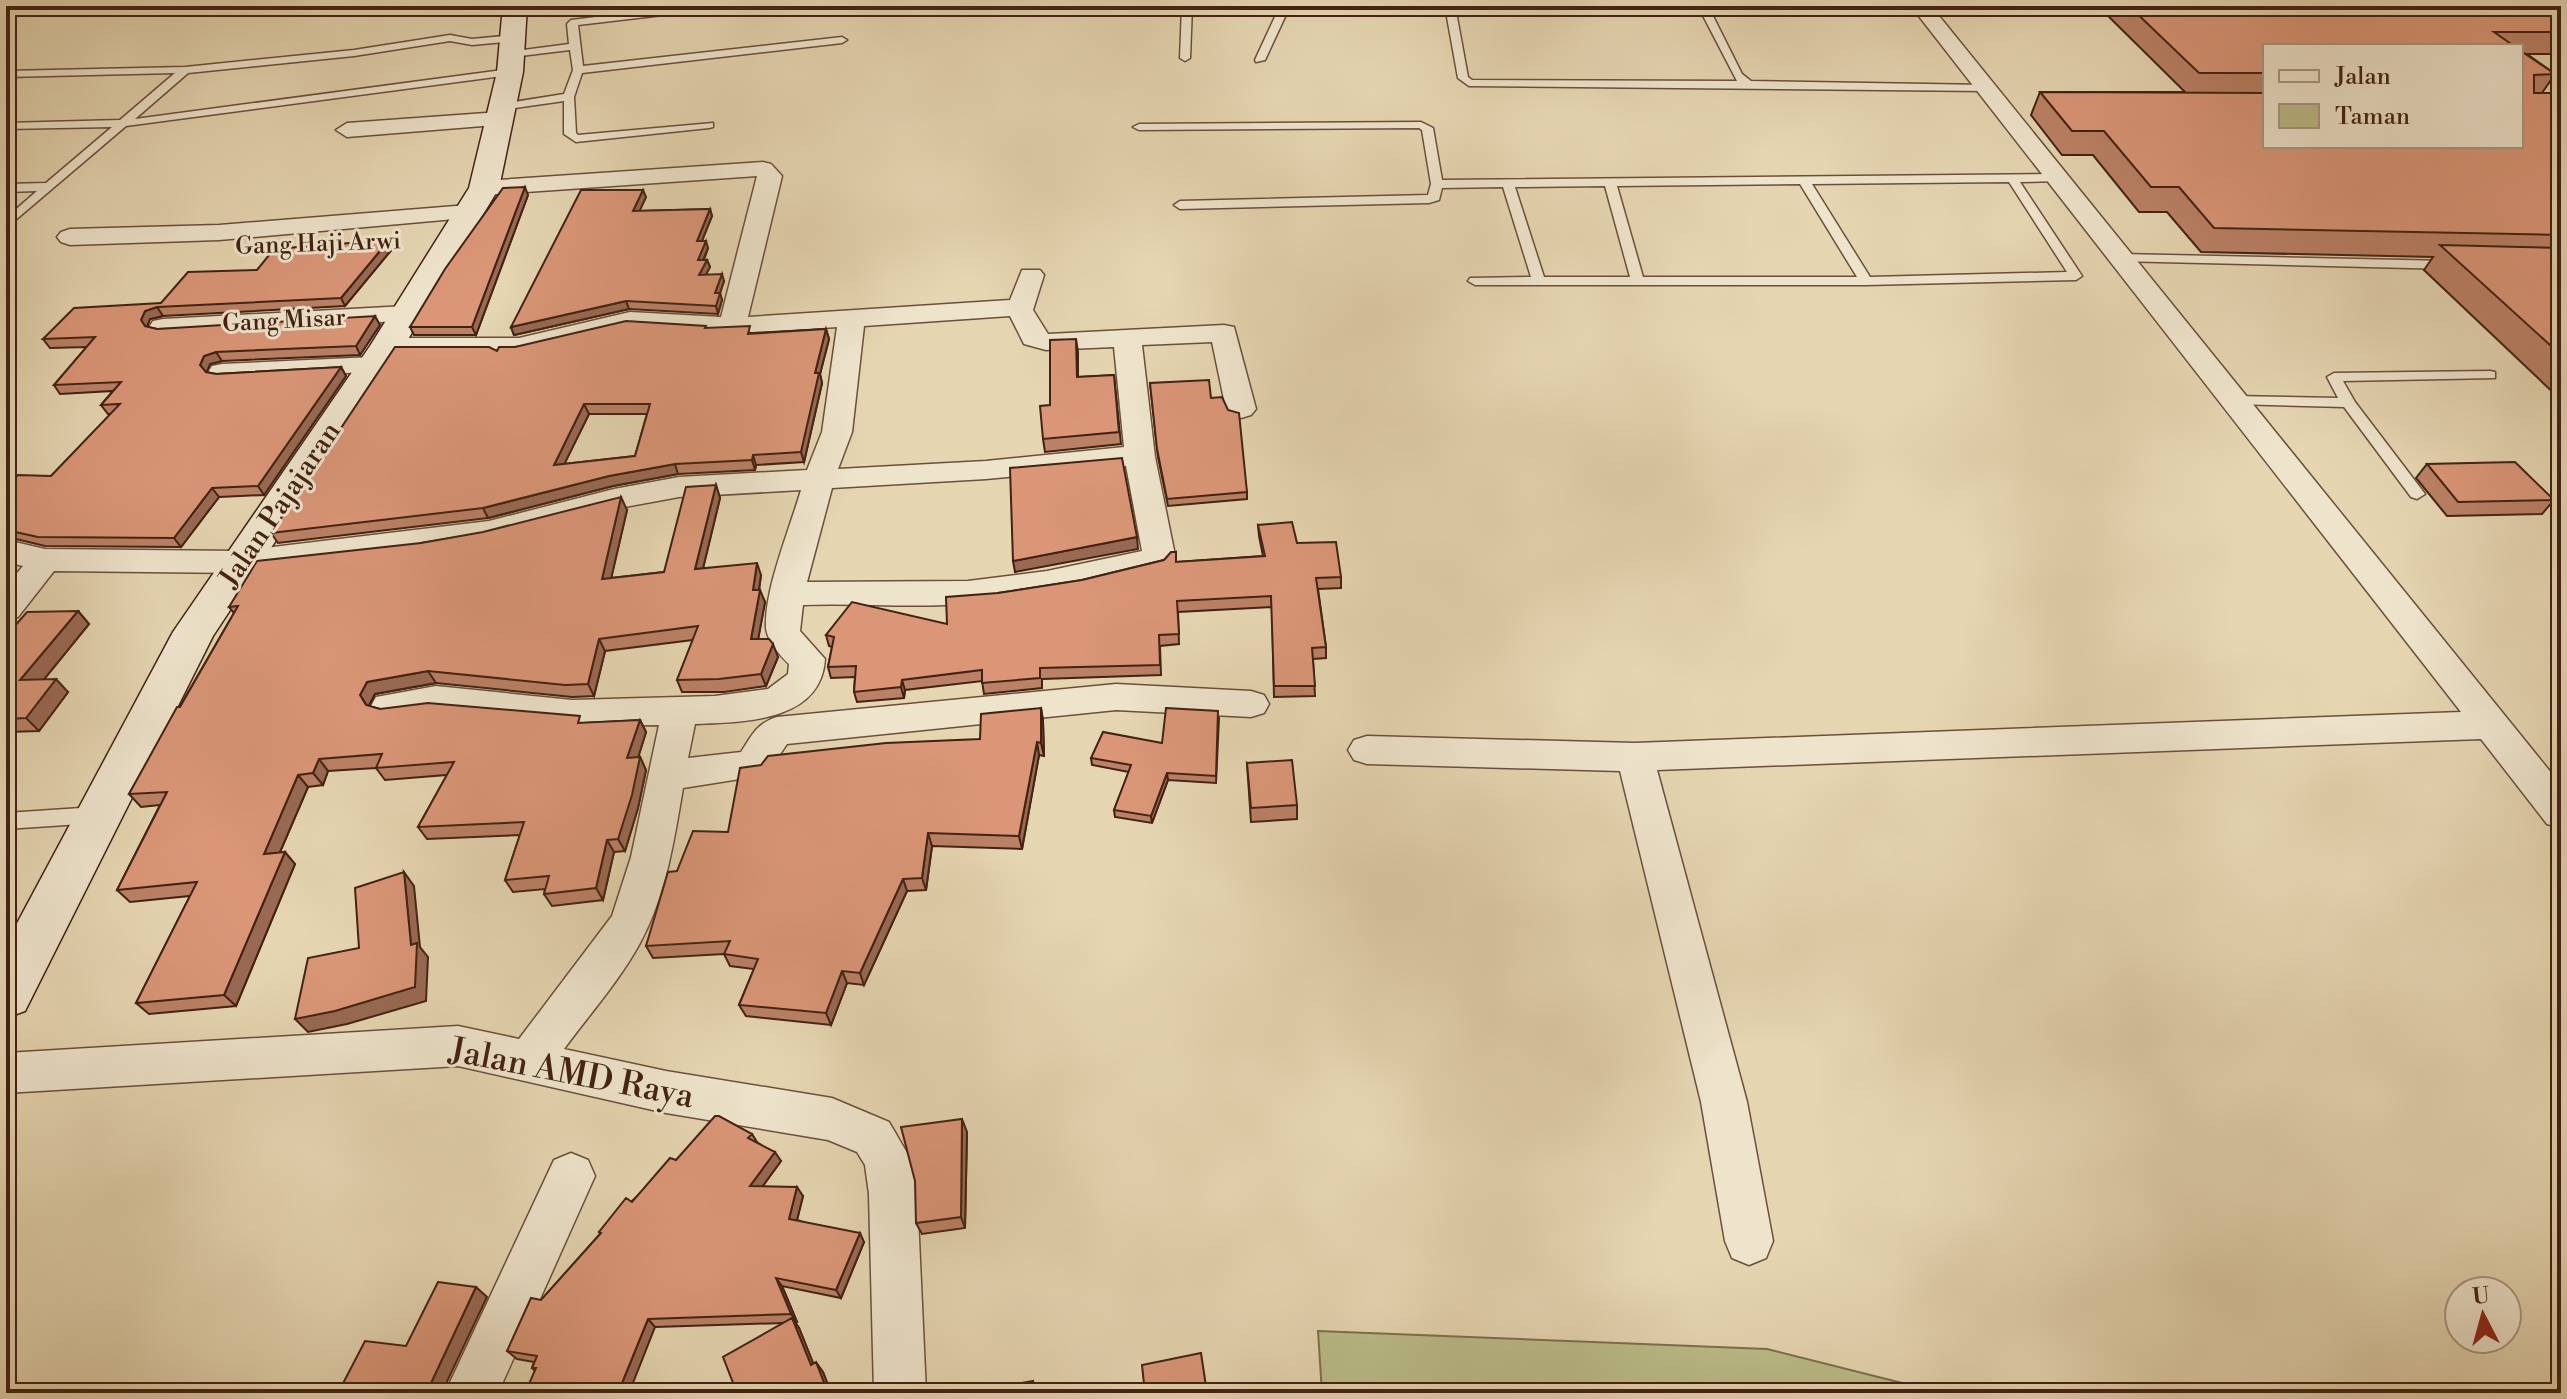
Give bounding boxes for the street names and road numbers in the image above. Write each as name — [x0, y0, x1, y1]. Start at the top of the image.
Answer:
street label: Gang Haji Arwi — [235, 226, 401, 262]
street label: Gang Misar — [222, 303, 347, 339]
street label: Jalan Pajajaran — [211, 415, 349, 595]
street label: Jalan AMD Raya — [445, 1030, 698, 1118]

